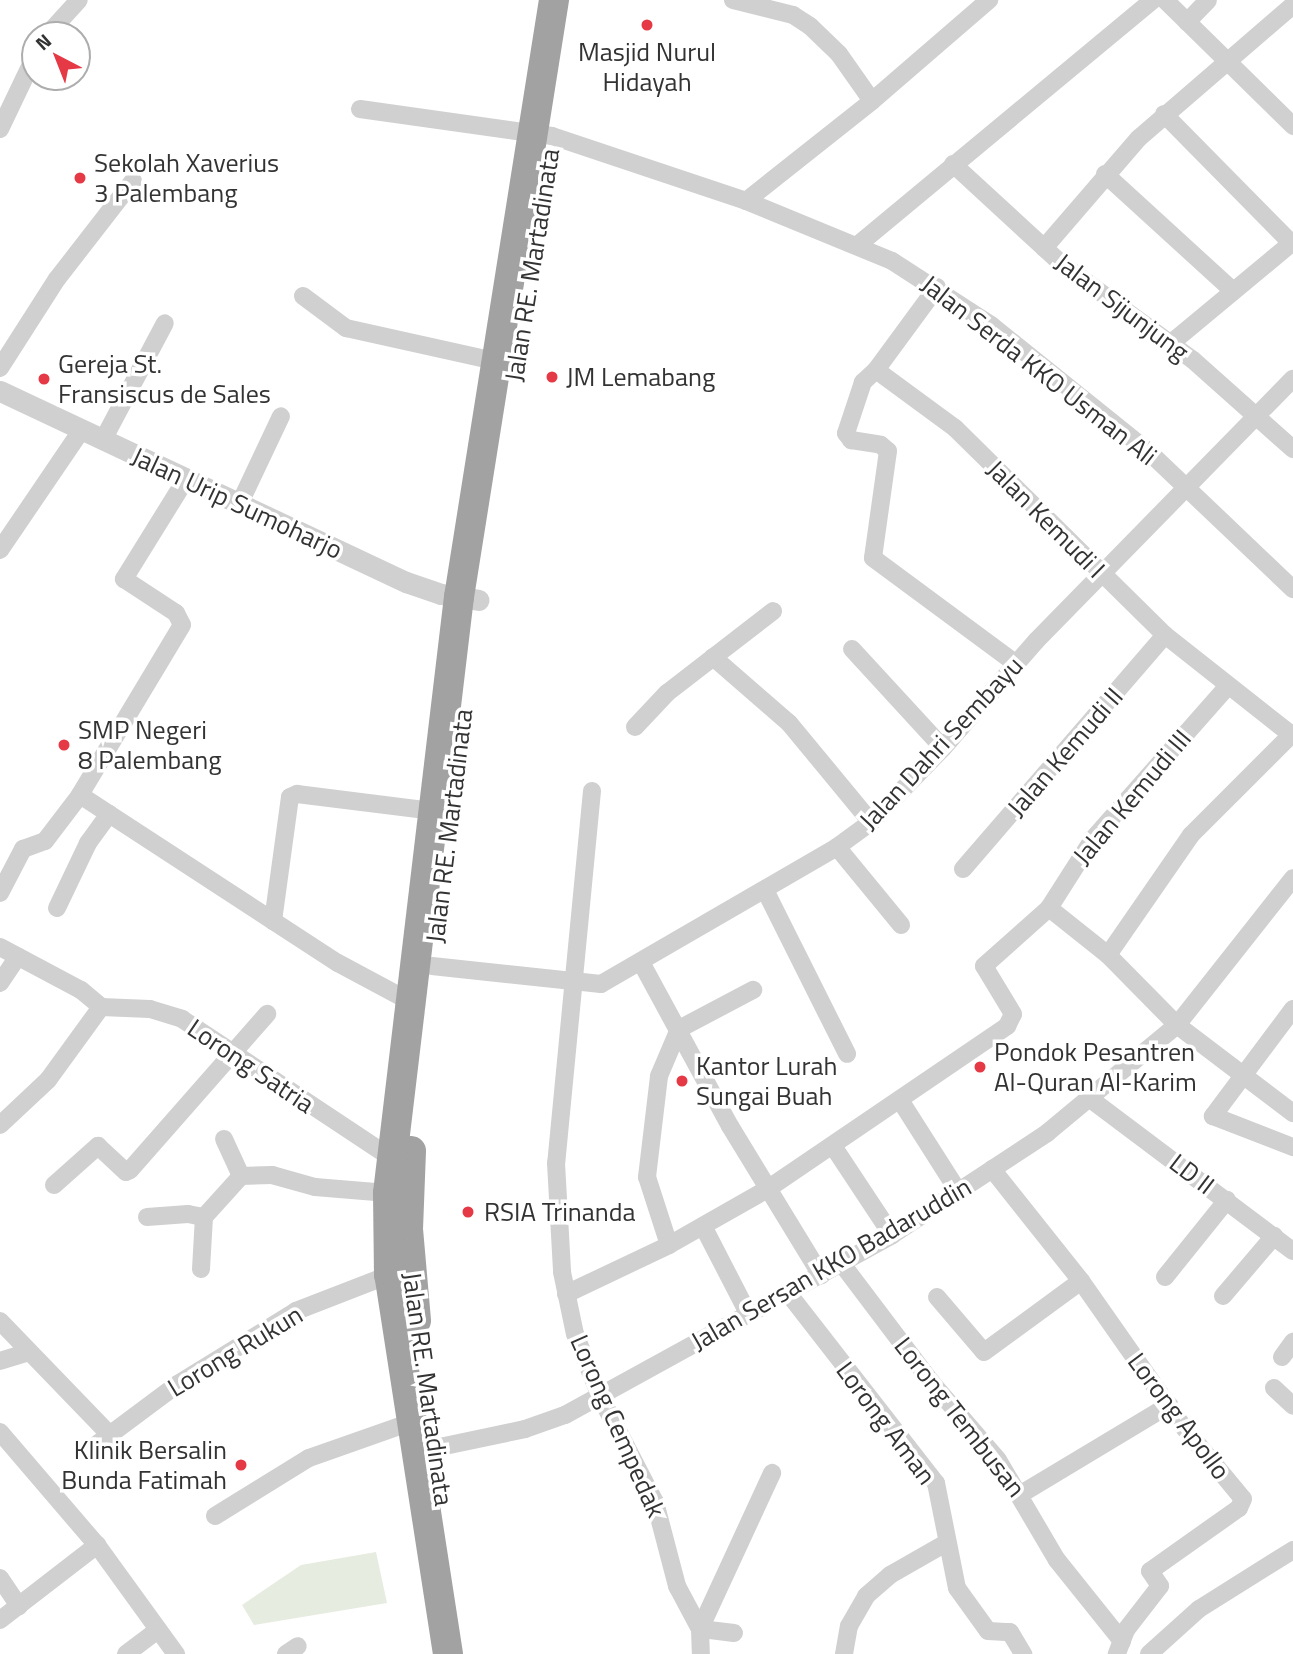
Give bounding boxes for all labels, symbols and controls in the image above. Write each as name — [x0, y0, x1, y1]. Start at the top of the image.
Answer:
marker: Masjid Nurul Hidayah — [639, 17, 655, 33]
north arrow — [21, 21, 91, 91]
text: N — [28, 26, 58, 57]
place label: Masjid Nurul Hidayah — [578, 36, 716, 98]
street label: Jalan RE. Martadinata — [498, 146, 566, 384]
place label: Sekolah Xaverius 3 Palembang — [94, 147, 279, 208]
marker: Sekolah Xaverius 3 Palembang — [72, 170, 88, 186]
street label: Jalan Sijunjung — [1049, 247, 1195, 367]
street label: Jalan Serda KKO Usman Ali — [915, 268, 1163, 472]
place label: Gereja St. Fransiscus de Sales — [58, 348, 271, 410]
place label: JM Lemabang — [566, 361, 715, 393]
marker: JM Lemabang — [544, 369, 560, 385]
marker: Gereja St. Fransiscus de Sales — [36, 371, 52, 387]
street label: Jalan Urip Sumoharjo — [127, 440, 347, 566]
street label: Jalan Kemudi I — [981, 454, 1111, 584]
street label: Jalan Dahri Sembayu — [853, 650, 1029, 836]
street label: Jalan Kemudi II — [1001, 681, 1129, 823]
street label: Jalan RE. Martadinata — [419, 707, 479, 945]
place label: SMP Negeri 8 Palembang — [78, 714, 221, 776]
street label: Jalan Kemudi III — [1066, 723, 1198, 871]
marker: SMP Negeri 8 Palembang — [56, 737, 72, 753]
street label: Lorong Satria — [182, 1012, 320, 1120]
place label: Pondok Pesantren Al-Quran Al-Karim — [994, 1036, 1197, 1098]
place label: Kantor Lurah Sungai Buah — [696, 1050, 837, 1112]
marker: Pondok Pesantren Al-Quran Al-Karim — [972, 1059, 988, 1075]
marker: Kantor Lurah Sungai Buah — [674, 1073, 690, 1089]
street label: LD II — [1164, 1147, 1220, 1201]
street label: Jalan Sersan KKO Badaruddin — [685, 1171, 977, 1357]
place label: RSIA Trinanda — [484, 1196, 636, 1228]
marker: RSIA Trinanda — [458, 1202, 478, 1222]
street label: Jalan RE. Martadinata — [396, 1270, 460, 1508]
street label: Lorong Rukun — [162, 1299, 308, 1403]
street label: Lorong Cempedak — [564, 1330, 672, 1522]
street label: Lorong Tembusan — [888, 1331, 1032, 1503]
street label: Lorong Apollo — [1121, 1347, 1237, 1485]
street label: Lorong Aman — [830, 1355, 942, 1491]
place label: Klinik Bersalin Bunda Fatimah — [61, 1434, 227, 1496]
marker: Klinik Bersalin Bunda Fatimah — [233, 1457, 249, 1473]

